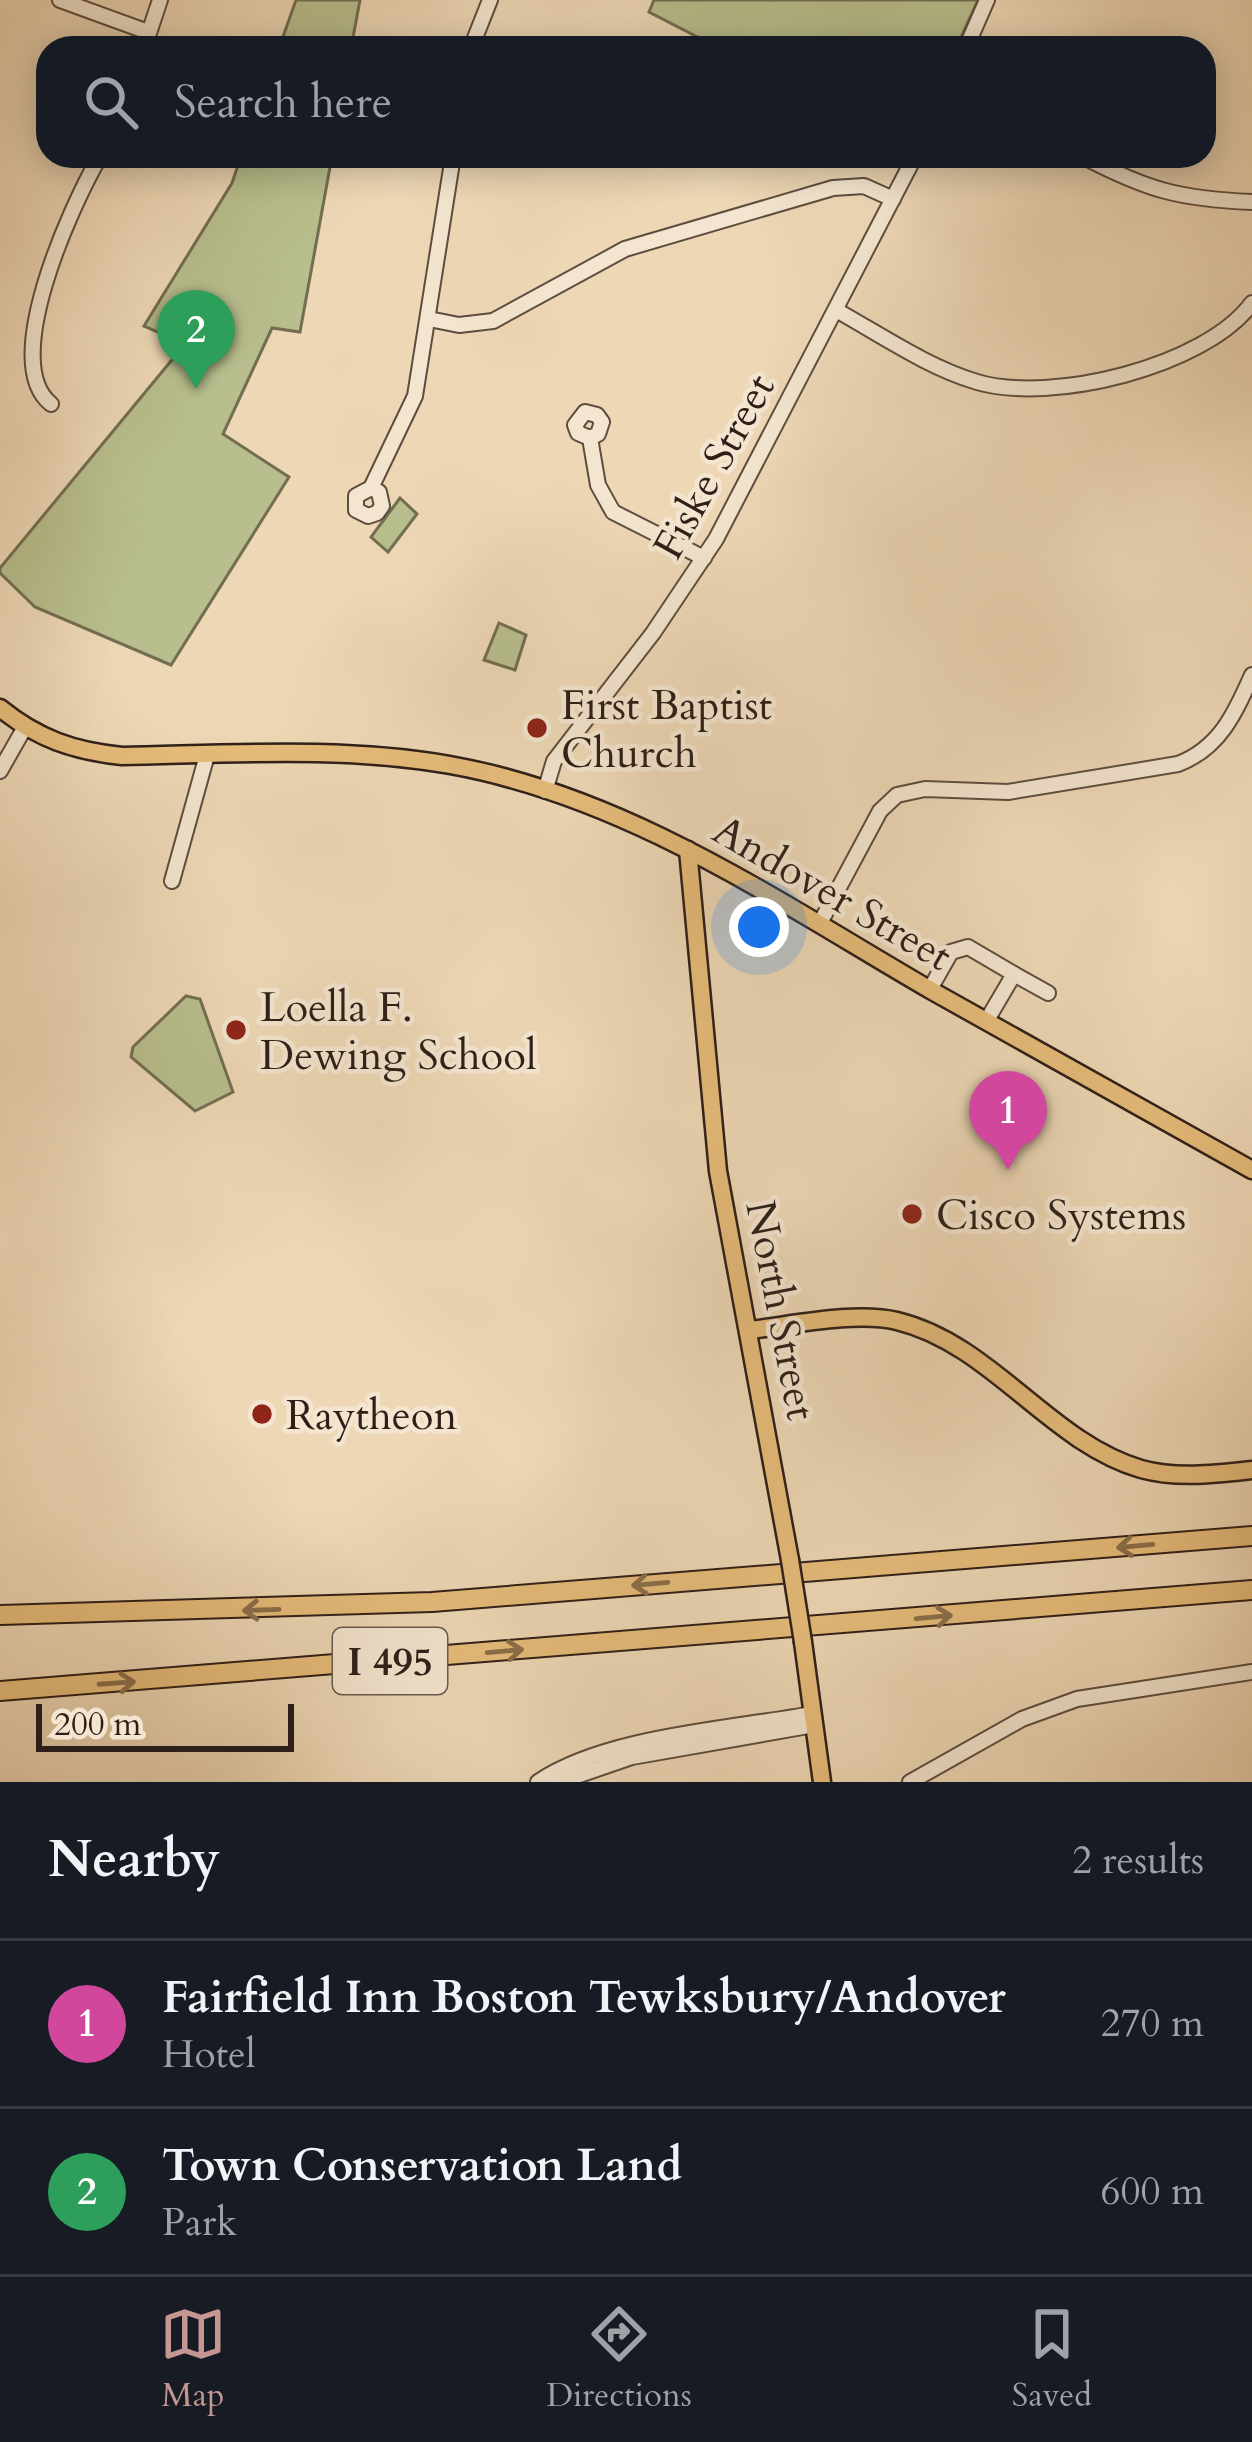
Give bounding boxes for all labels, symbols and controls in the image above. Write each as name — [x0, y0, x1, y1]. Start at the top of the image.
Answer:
search box — [36, 36, 1216, 168]
icon: search — [78, 69, 144, 135]
text: Search here — [174, 72, 392, 133]
pin: 2 — [157, 290, 235, 389]
street label: Fiske Street — [640, 364, 789, 570]
place label: First Baptist Church — [561, 677, 772, 782]
marker: First Baptist Church — [524, 715, 550, 741]
street label: Andover Street — [702, 802, 962, 985]
your location — [729, 897, 789, 957]
place label: Loella F. Dewing School — [260, 979, 537, 1084]
marker: Loella F. Dewing School — [223, 1017, 249, 1043]
pin: 1 — [969, 1071, 1047, 1170]
place label: Cisco Systems — [936, 1187, 1186, 1244]
street label: North Street — [731, 1196, 830, 1425]
marker: Cisco Systems — [899, 1201, 925, 1227]
place label: Raytheon — [286, 1387, 458, 1444]
marker: Raytheon — [249, 1401, 275, 1427]
one-way arrow — [1116, 1534, 1155, 1557]
one-way arrow — [631, 1573, 670, 1596]
one-way arrow — [242, 1598, 281, 1621]
one-way arrow — [913, 1605, 952, 1628]
road number: I 495 — [333, 1628, 447, 1694]
one-way arrow — [485, 1640, 524, 1663]
one-way arrow — [97, 1671, 136, 1694]
scale bar — [36, 1698, 294, 1751]
text: 200 m — [54, 1702, 141, 1747]
text: Nearby — [48, 1825, 220, 1895]
text: 2 results — [1072, 1834, 1204, 1887]
text: Fairfield Inn Boston Tewksbury/Andover — [162, 1967, 1006, 2028]
text: 1 — [77, 1997, 97, 2050]
text: 270 m — [1101, 1997, 1204, 2050]
text: Hotel — [162, 2028, 256, 2081]
text: Town Conservation Land — [162, 2135, 682, 2196]
text: 2 — [77, 2165, 97, 2218]
text: 600 m — [1101, 2165, 1204, 2218]
text: Park — [162, 2196, 237, 2249]
tab: Map — [160, 2301, 226, 2418]
tab: Directions — [546, 2301, 692, 2418]
tab: Saved — [1012, 2301, 1092, 2418]

